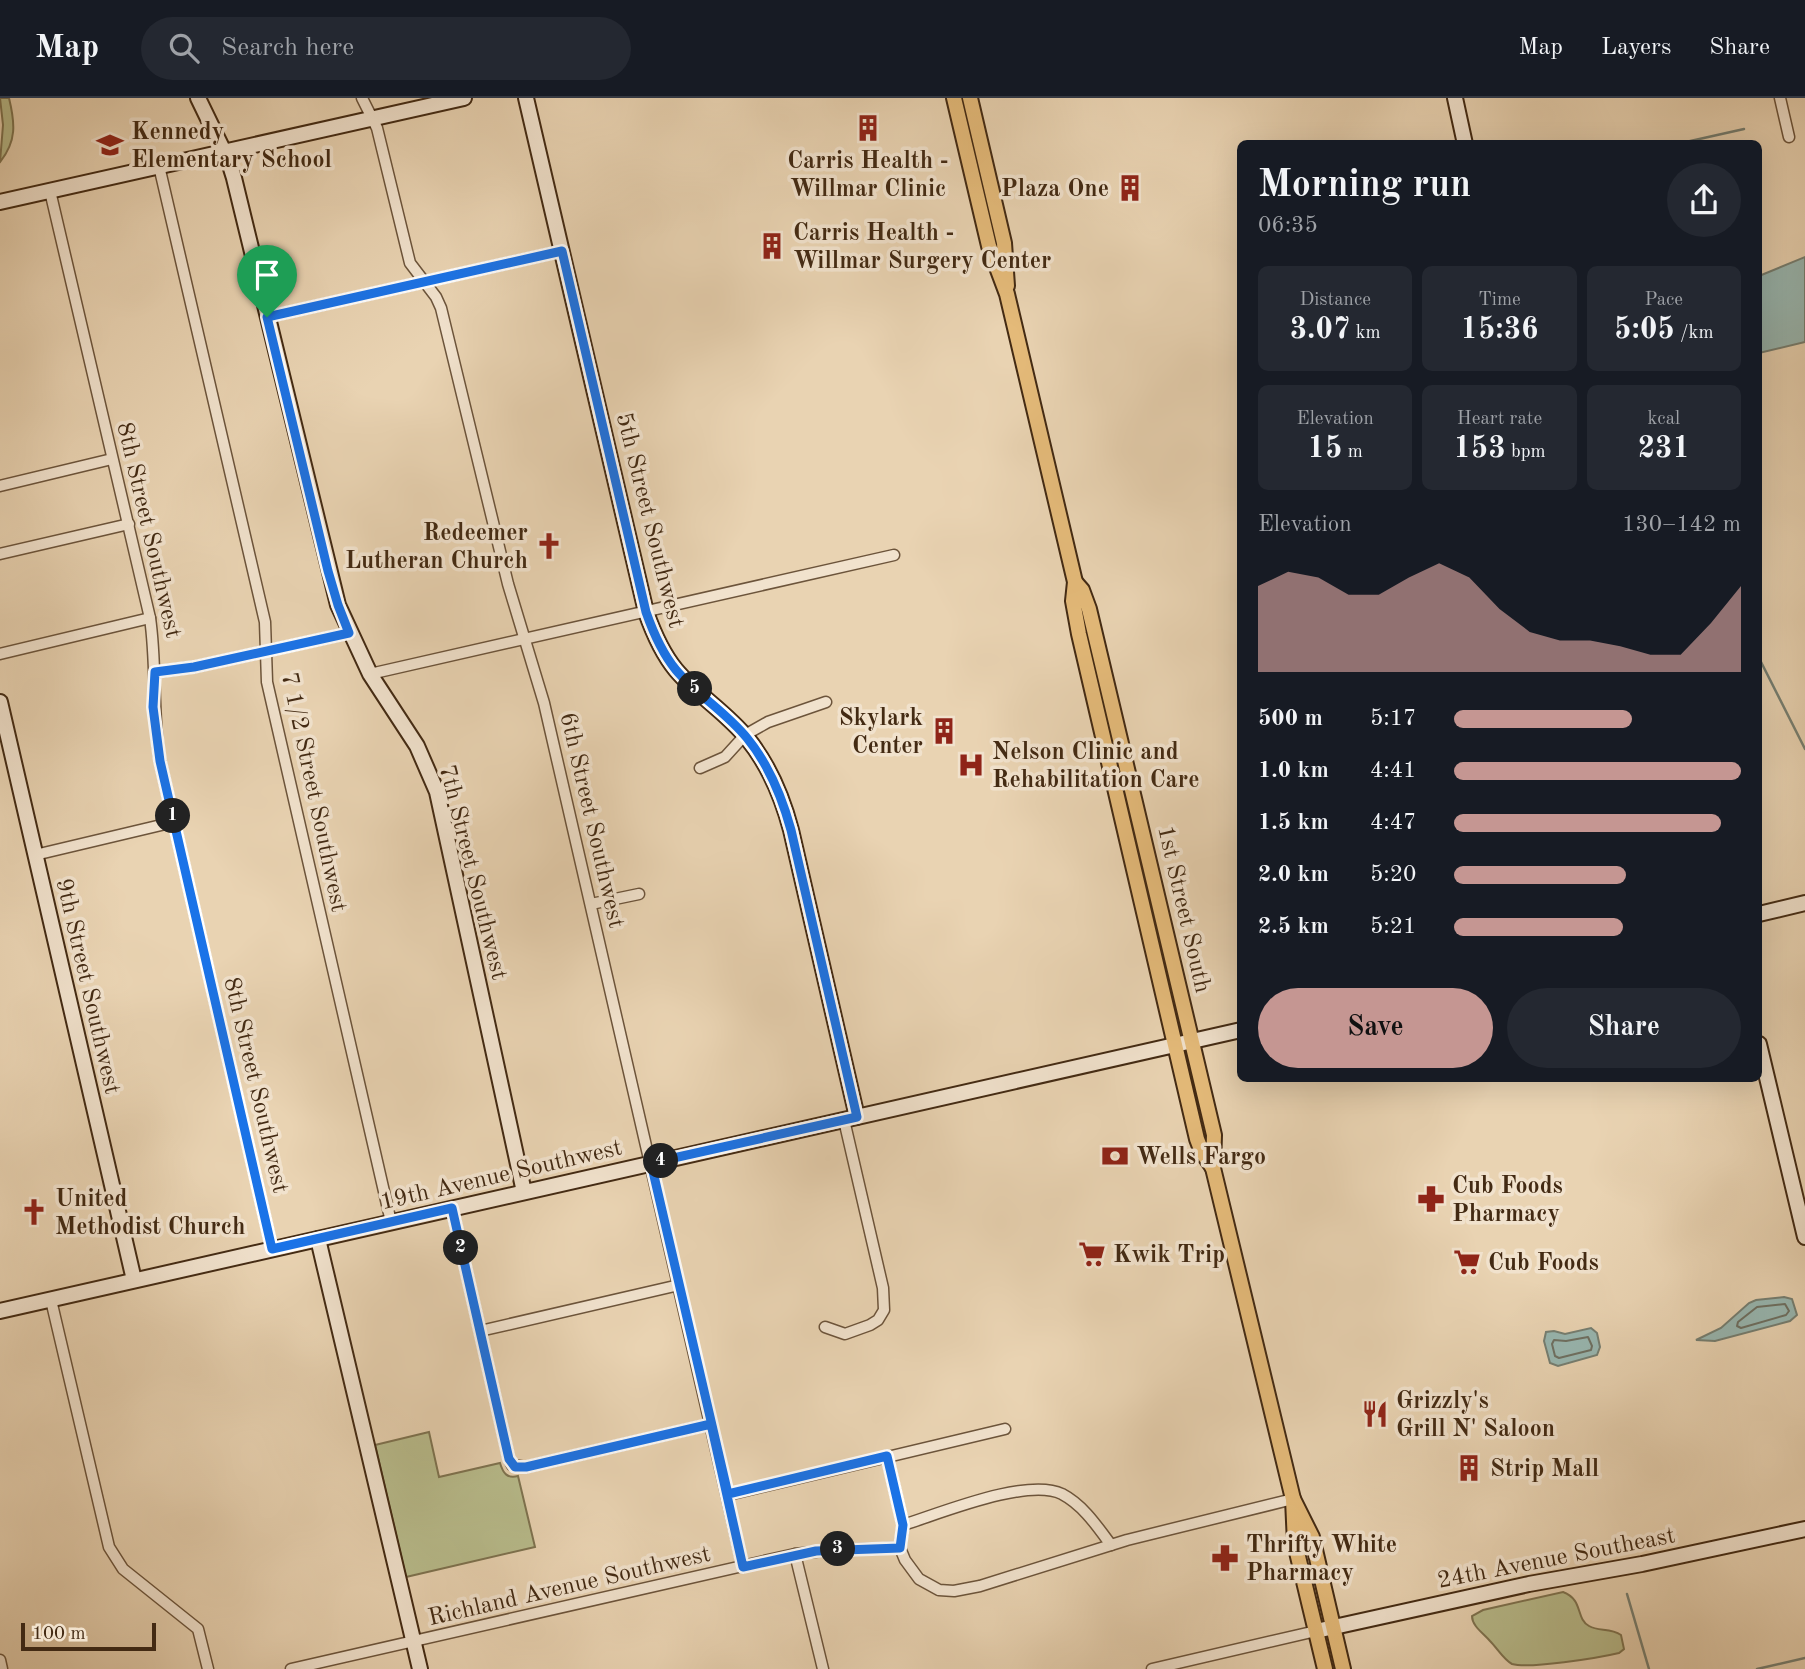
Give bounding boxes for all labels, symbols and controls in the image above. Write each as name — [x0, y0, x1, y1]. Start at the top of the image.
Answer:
search box — [141, 17, 631, 80]
icon: search — [165, 29, 203, 67]
text: Map — [35, 32, 99, 65]
text: Search here — [221, 35, 354, 61]
text: Map — [1519, 36, 1563, 60]
text: Layers — [1601, 36, 1671, 60]
text: Share — [1709, 36, 1770, 60]
building icon: Carris Health - Willmar Clinic — [853, 113, 883, 143]
place label: Kennedy Elementary School — [131, 121, 332, 173]
school or university icon: Kennedy Elementary School — [95, 130, 125, 160]
place label: Carris Health - Willmar Clinic — [787, 150, 949, 202]
button: share — [1667, 163, 1741, 237]
text: Morning run — [1258, 167, 1471, 205]
building icon: Plaza One — [1115, 173, 1145, 203]
place label: Plaza One — [1001, 178, 1109, 202]
text: 06:35 — [1258, 214, 1318, 237]
place label: Carris Health - Willmar Surgery Center — [793, 222, 1052, 274]
building icon: Carris Health - Willmar Surgery Center — [757, 231, 787, 261]
pin — [237, 245, 297, 317]
icon: arrive — [248, 256, 286, 294]
text: Distance — [1299, 291, 1371, 310]
text: Time — [1478, 291, 1521, 310]
text: Pace — [1645, 291, 1683, 310]
text: 3.07 — [1290, 315, 1350, 345]
text: 15:36 — [1460, 315, 1538, 345]
text: 5:05 — [1614, 315, 1675, 345]
text: km — [1350, 324, 1381, 343]
text: /km — [1675, 324, 1714, 343]
street label: 5th Street Southwest — [611, 410, 687, 631]
text: Elevation — [1297, 410, 1374, 429]
text: Heart rate — [1457, 410, 1542, 429]
text: kcal — [1647, 410, 1680, 429]
street label: 8th Street Southwest — [112, 420, 185, 641]
text: 15 — [1308, 434, 1342, 464]
text: 153 — [1453, 434, 1506, 464]
text: 231 — [1638, 434, 1690, 464]
text: m — [1342, 443, 1363, 462]
text: bpm — [1506, 443, 1546, 462]
text: Elevation — [1258, 513, 1352, 536]
text: 130–142 m — [1622, 513, 1741, 536]
place label: Redeemer Lutheran Church — [345, 522, 528, 574]
church icon: Redeemer Lutheran Church — [534, 531, 564, 561]
street label: 7 1/2 Street Southwest — [276, 670, 350, 915]
pin: 5 — [678, 672, 712, 706]
text: 5 — [689, 679, 700, 698]
place label: Skylark Center — [839, 707, 923, 759]
text: 500 m — [1258, 707, 1323, 730]
text: 5:17 — [1370, 707, 1416, 730]
street label: 6th Street Southwest — [555, 710, 628, 931]
building icon: Skylark Center — [929, 716, 959, 746]
place label: Nelson Clinic and Rehabilitation Care — [992, 741, 1199, 793]
hospital icon: Nelson Clinic and Rehabilitation Care — [956, 750, 986, 780]
text: 1.0 km — [1258, 759, 1329, 782]
text: 4:41 — [1370, 759, 1416, 782]
street label: 7th Street Southwest — [434, 762, 510, 983]
pin: 1 — [156, 798, 190, 834]
text: 1 — [167, 806, 178, 825]
text: 1.5 km — [1258, 811, 1329, 834]
text: 4:47 — [1370, 811, 1416, 834]
street label: 1st Street South — [1152, 824, 1214, 995]
text: 2.0 km — [1258, 863, 1329, 886]
text: 5:20 — [1370, 863, 1416, 886]
street label: 9th Street Southwest — [51, 876, 124, 1097]
text: 2.5 km — [1258, 915, 1329, 938]
text: 5:21 — [1370, 915, 1416, 938]
street label: 8th Street Southwest — [219, 975, 292, 1196]
button: Save — [1258, 988, 1493, 1068]
button: Share — [1507, 988, 1741, 1068]
street label: 19th Avenue Southwest — [378, 1136, 625, 1215]
bank icon: Wells Fargo — [1100, 1141, 1130, 1171]
pin: 4 — [644, 1144, 678, 1178]
place label: Wells Fargo — [1136, 1146, 1266, 1170]
text: 4 — [655, 1151, 666, 1170]
place label: Cub Foods Pharmacy — [1452, 1175, 1563, 1227]
pharmacy icon: Cub Foods Pharmacy — [1416, 1184, 1446, 1214]
place label: United Methodist Church — [55, 1188, 245, 1240]
church icon: United Methodist Church — [19, 1197, 49, 1227]
pin: 2 — [444, 1230, 478, 1266]
text: 2 — [455, 1238, 466, 1257]
supermarket icon: Kwik Trip — [1077, 1239, 1107, 1269]
place label: Kwik Trip — [1113, 1244, 1225, 1268]
supermarket icon: Cub Foods — [1452, 1247, 1482, 1277]
place label: Cub Foods — [1488, 1252, 1599, 1276]
place label: Grizzly's Grill N' Saloon — [1396, 1390, 1555, 1442]
restaurant icon: Grizzly's Grill N' Saloon — [1360, 1399, 1390, 1429]
building icon: Strip Mall — [1454, 1453, 1484, 1483]
place label: Strip Mall — [1490, 1458, 1599, 1482]
street label: 24th Avenue Southeast — [1435, 1524, 1677, 1594]
pin: 3 — [820, 1532, 856, 1566]
place label: Thrifty White Pharmacy — [1246, 1534, 1397, 1586]
text: 3 — [832, 1539, 843, 1558]
street label: Richland Avenue Southwest — [426, 1543, 713, 1631]
pharmacy icon: Thrifty White Pharmacy — [1210, 1543, 1240, 1573]
scale bar — [21, 1620, 156, 1652]
text: 100 m — [32, 1625, 85, 1644]

